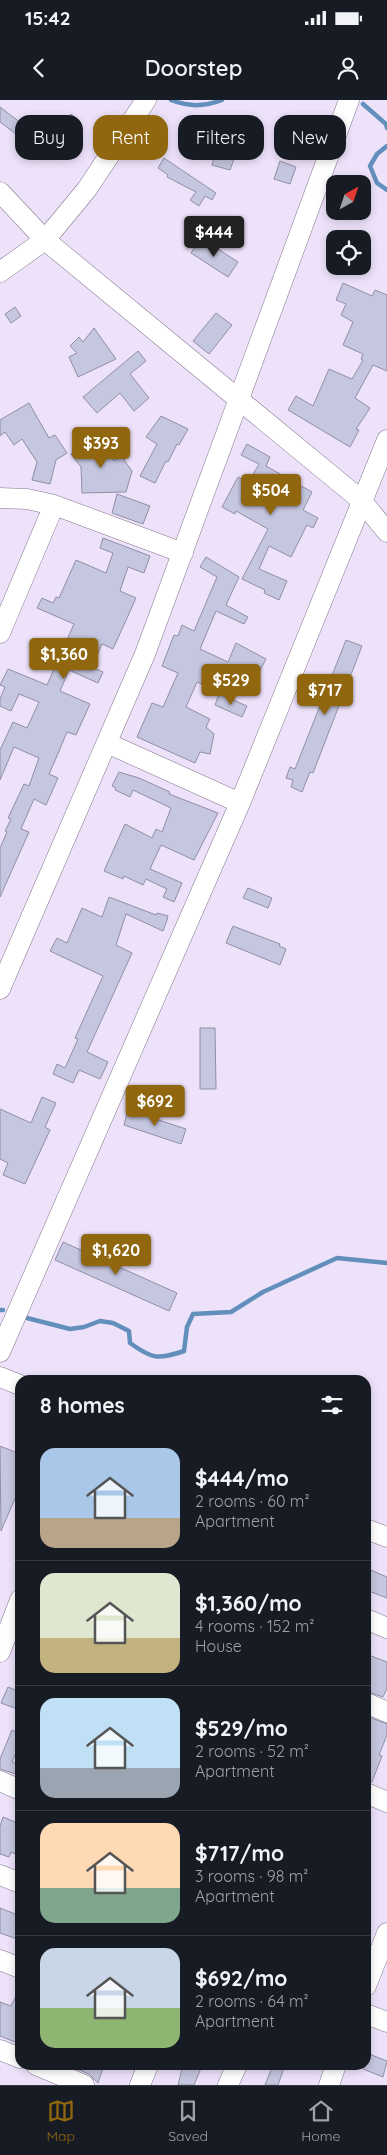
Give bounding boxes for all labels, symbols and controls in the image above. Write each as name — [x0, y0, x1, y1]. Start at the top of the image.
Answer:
text: 15:42 — [25, 6, 71, 30]
icon: back — [25, 54, 53, 82]
text: Doorstep — [145, 54, 242, 82]
icon: person — [334, 54, 362, 82]
chip: Buy — [15, 115, 83, 160]
chip: Rent — [93, 115, 168, 160]
chip: Filters — [178, 115, 264, 160]
chip: New — [274, 115, 346, 160]
north arrow — [326, 175, 371, 220]
map controls — [326, 175, 371, 275]
pin: $444 — [184, 216, 244, 258]
text: $444 — [195, 222, 233, 242]
button: locate — [326, 230, 371, 275]
pin: $393 — [71, 426, 131, 469]
text: $393 — [83, 433, 119, 453]
pin: $504 — [241, 474, 301, 516]
text: $504 — [252, 480, 290, 500]
pin: $1,360 — [23, 638, 105, 680]
text: $1,360 — [40, 644, 88, 664]
pin: $529 — [201, 664, 261, 706]
text: $529 — [213, 670, 249, 690]
pin: $717 — [295, 674, 355, 716]
text: $717 — [308, 680, 342, 700]
pin: $692 — [125, 1084, 185, 1127]
text: $692 — [137, 1091, 173, 1111]
pin: $1,620 — [75, 1234, 157, 1276]
text: $1,620 — [92, 1240, 140, 1260]
icon: filters — [318, 1391, 346, 1419]
text: 8 homes — [40, 1392, 125, 1418]
text: $444/mo — [195, 1465, 289, 1491]
icon: home — [80, 1468, 140, 1528]
text: 2 rooms · 60 m² — [195, 1491, 309, 1511]
text: Apartment — [195, 1511, 275, 1531]
text: $1,360/mo — [195, 1590, 302, 1616]
icon: home — [80, 1593, 140, 1653]
text: 4 rooms · 152 m² — [195, 1616, 314, 1636]
text: House — [195, 1636, 242, 1656]
text: $529/mo — [195, 1715, 288, 1741]
icon: home — [80, 1718, 140, 1778]
text: 2 rooms · 52 m² — [195, 1741, 309, 1761]
text: Apartment — [195, 1761, 275, 1781]
text: $717/mo — [195, 1840, 284, 1866]
icon: home — [80, 1843, 140, 1903]
text: 3 rooms · 98 m² — [195, 1866, 308, 1886]
text: Apartment — [195, 1886, 275, 1906]
text: $692/mo — [195, 1965, 287, 1991]
icon: home — [80, 1968, 140, 2028]
text: 2 rooms · 64 m² — [195, 1991, 309, 2011]
text: Apartment — [195, 2011, 275, 2031]
tab: Map — [47, 2097, 75, 2145]
tab: Saved — [168, 2097, 208, 2145]
tab: Home — [301, 2097, 340, 2145]

